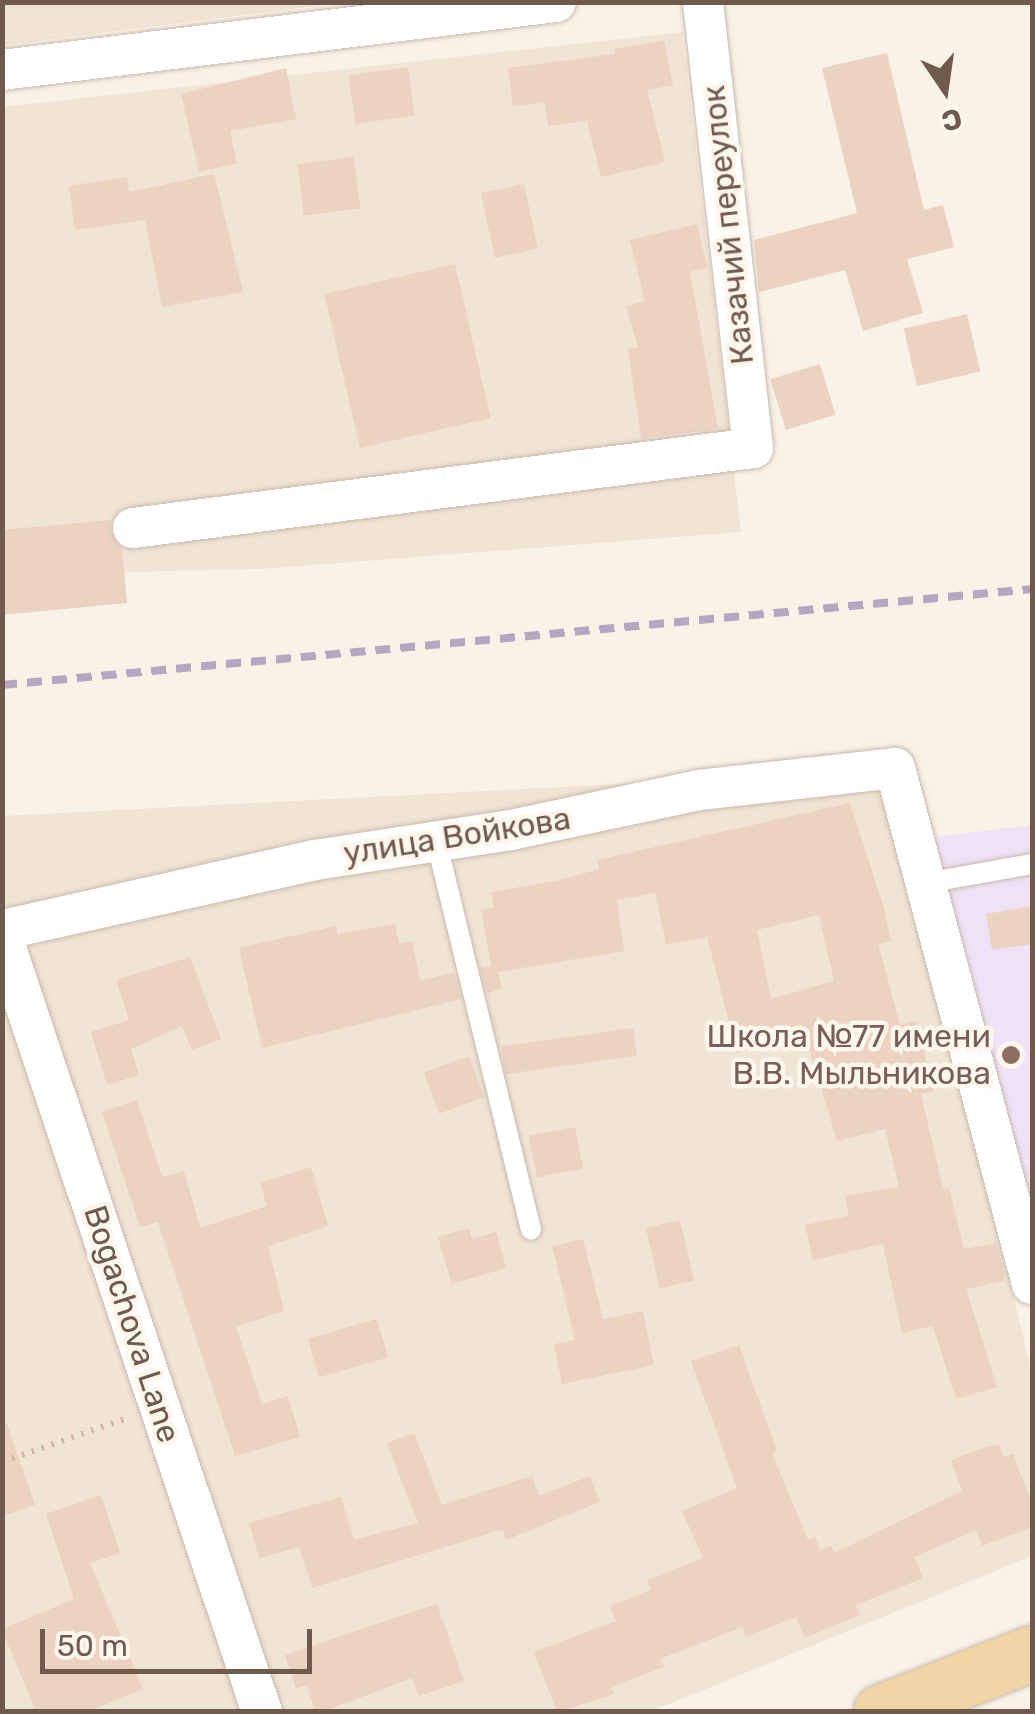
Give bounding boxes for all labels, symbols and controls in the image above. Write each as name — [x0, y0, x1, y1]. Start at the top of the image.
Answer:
north arrow — [895, 40, 995, 140]
street label: Казачий переулок — [694, 84, 762, 366]
text: С — [939, 101, 965, 138]
street label: улица Войкова — [341, 799, 573, 873]
place label: Школа №77 имени В.В. Мыльникова — [707, 1018, 991, 1093]
marker: Школа №77 имени В.В. Мыльникова — [1000, 1044, 1022, 1066]
street label: Bogachova Lane — [76, 1201, 188, 1447]
scale bar — [45, 1609, 318, 1671]
text: 50 m — [57, 1628, 128, 1664]

